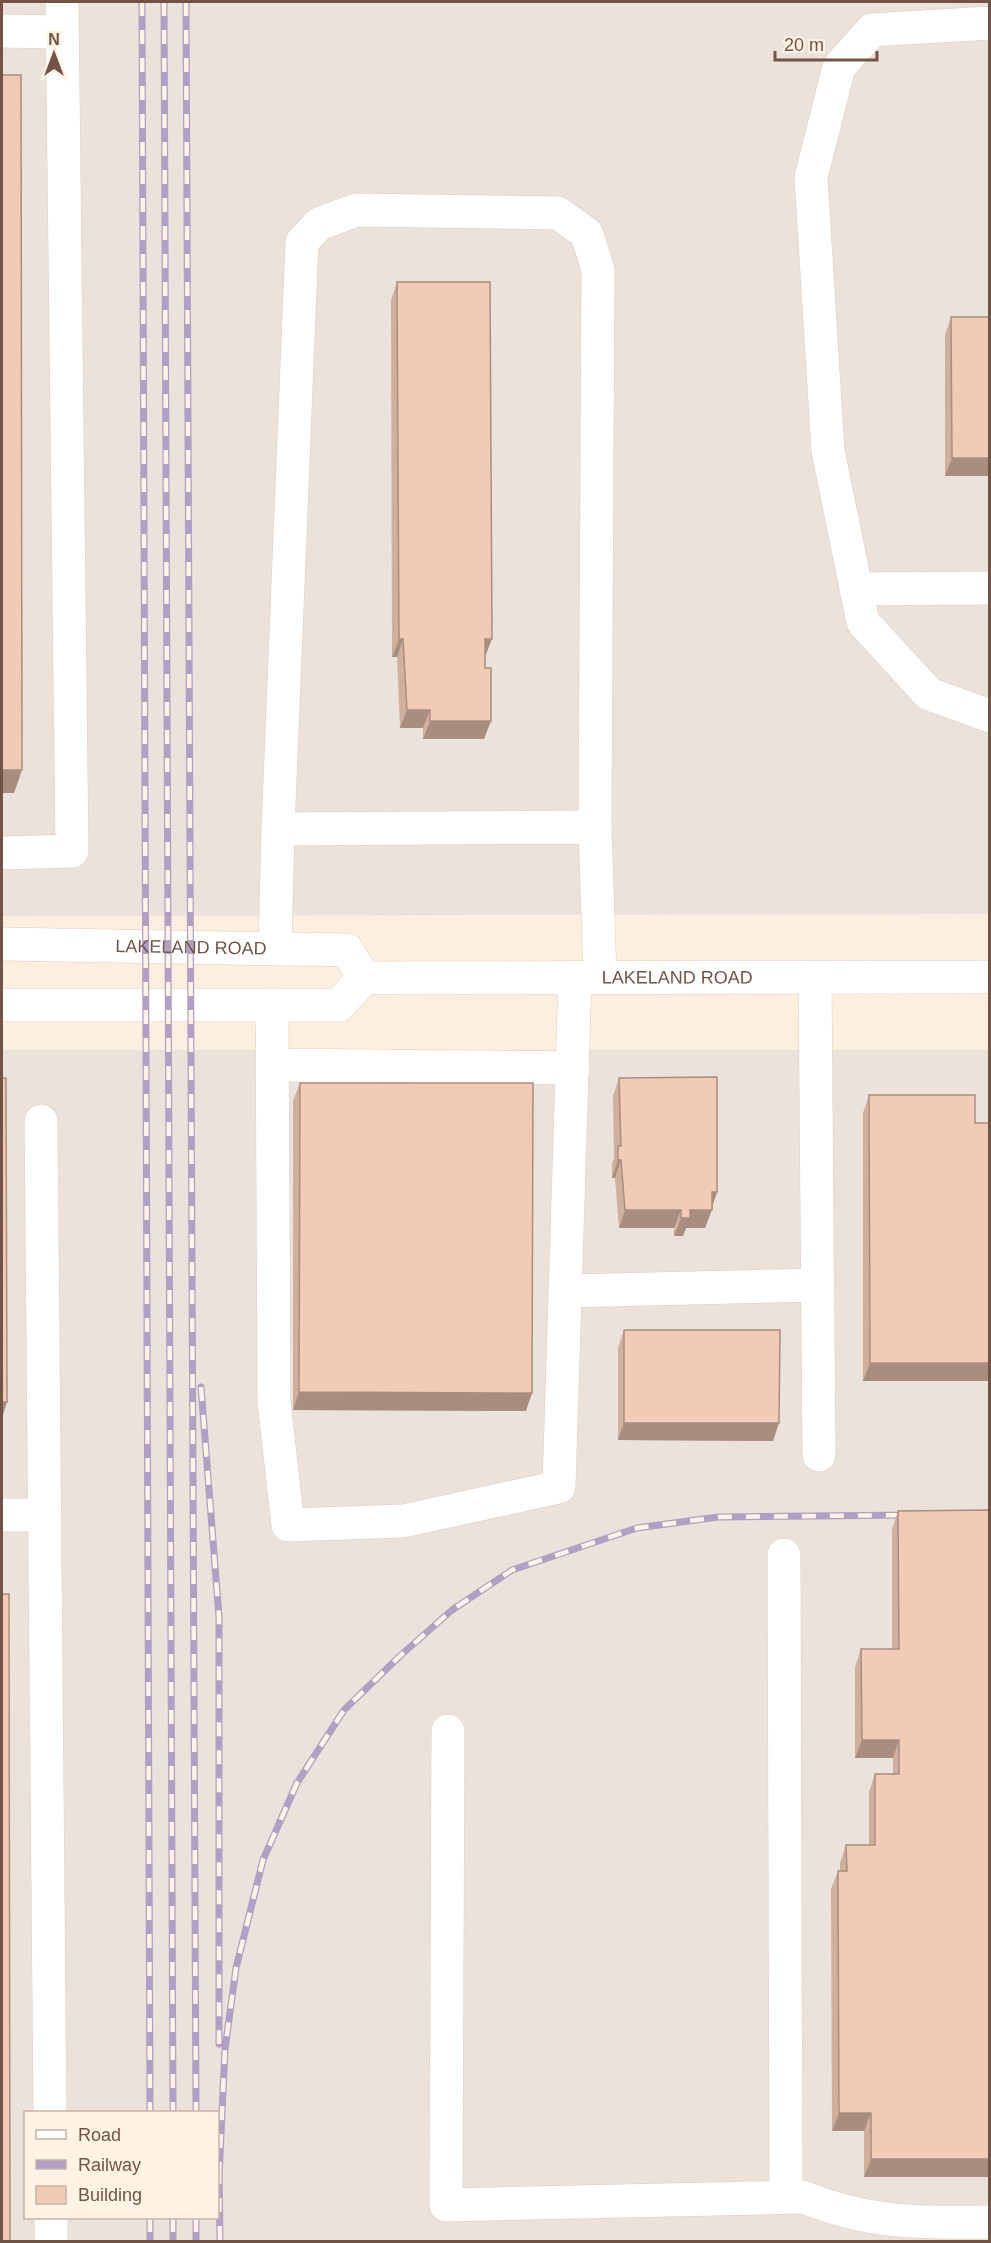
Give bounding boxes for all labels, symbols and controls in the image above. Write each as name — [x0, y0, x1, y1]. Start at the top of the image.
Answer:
north arrow — [24, 24, 84, 84]
scale bar — [775, 24, 877, 62]
text: N — [48, 31, 60, 48]
text: 20 m — [784, 35, 824, 55]
street label: LAKELAND ROAD — [115, 936, 267, 959]
street label: LAKELAND ROAD — [602, 967, 753, 988]
legend — [24, 2111, 219, 2219]
text: Road — [78, 2125, 121, 2145]
text: Railway — [78, 2155, 141, 2175]
text: Building — [78, 2185, 142, 2205]

